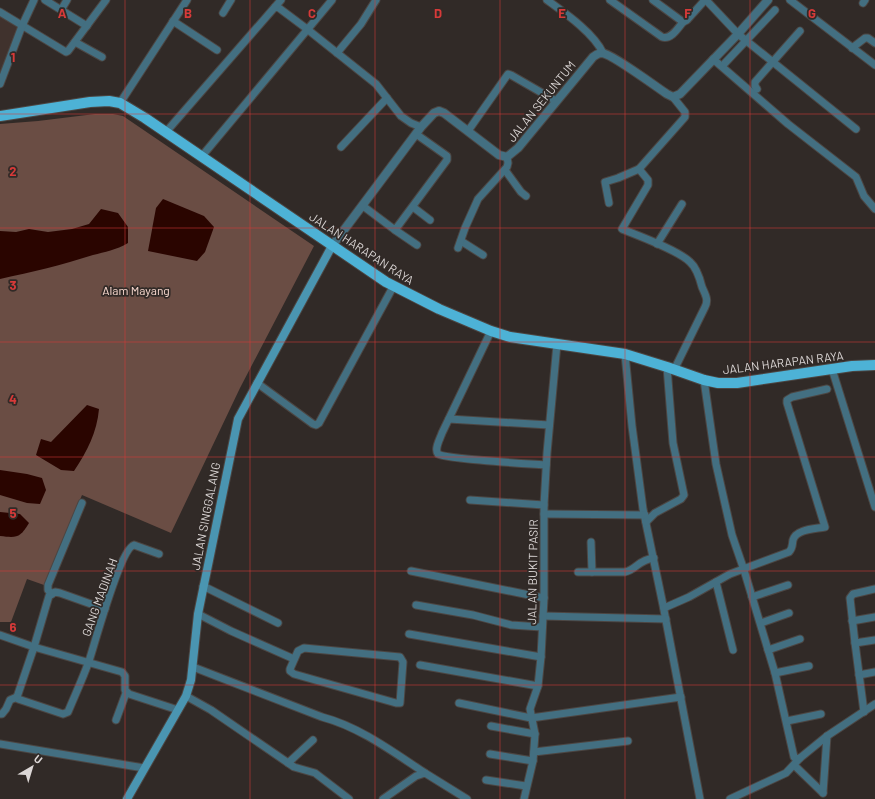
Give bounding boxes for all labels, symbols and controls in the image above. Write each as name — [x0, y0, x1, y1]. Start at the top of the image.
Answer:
text: A — [58, 5, 67, 21]
text: B — [184, 5, 192, 21]
text: C — [308, 5, 316, 21]
text: D — [434, 5, 442, 21]
text: E — [558, 5, 566, 21]
text: F — [684, 5, 692, 21]
text: G — [808, 5, 816, 21]
text: 1 — [11, 49, 15, 65]
street label: JALAN SEKUNTUM — [504, 58, 578, 144]
text: 2 — [9, 163, 17, 179]
street label: JALAN HARAPAN RAYA — [307, 209, 417, 287]
text: 3 — [9, 277, 17, 293]
park label: Alam Mayang — [102, 283, 170, 297]
street label: JALAN HARAPAN RAYA — [722, 348, 844, 376]
text: 4 — [9, 391, 17, 407]
street label: JALAN SINGGALANG — [188, 461, 222, 571]
text: 5 — [9, 505, 17, 521]
street label: JALAN BUKIT PASIR — [524, 519, 540, 625]
street label: GANG MADINAH — [78, 556, 120, 638]
text: 6 — [10, 619, 17, 635]
north arrow — [12, 747, 52, 787]
text: U — [32, 751, 45, 766]

